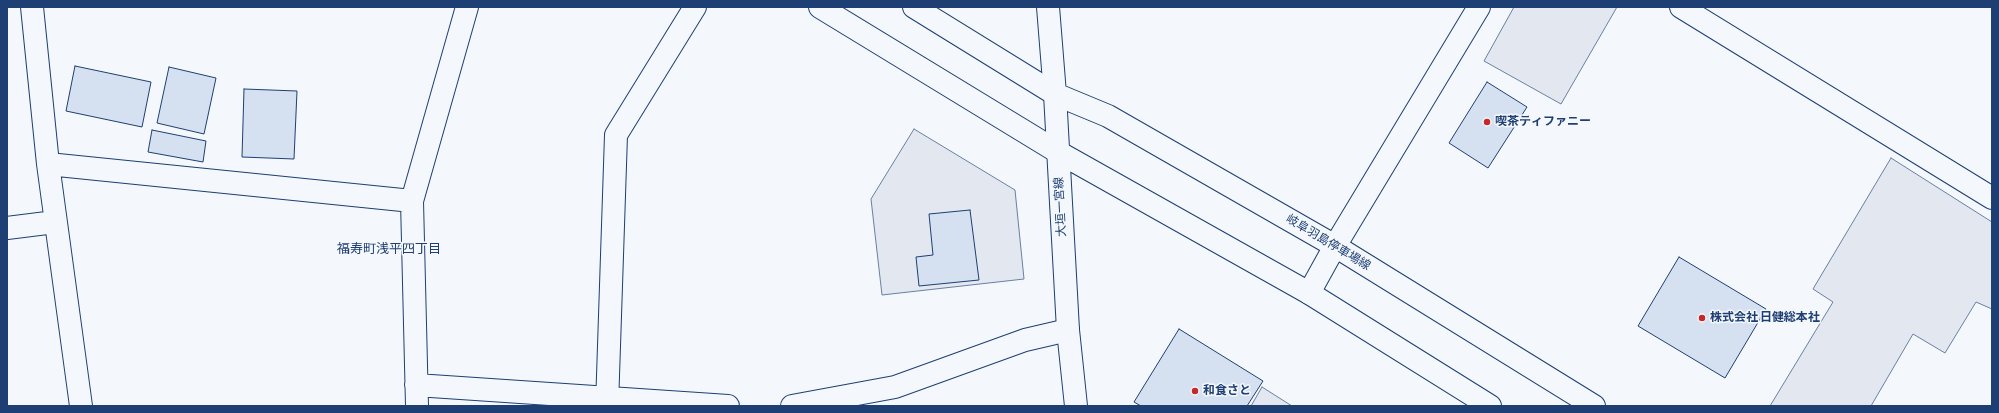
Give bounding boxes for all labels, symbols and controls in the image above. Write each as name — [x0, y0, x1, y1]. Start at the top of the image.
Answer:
place label: 喫茶ティファニー — [1495, 115, 1591, 129]
marker: 喫茶ティファニー — [1482, 117, 1492, 127]
street label: 大垣一宮線 — [1052, 177, 1070, 237]
street label: 岐阜羽島停車場線 — [1283, 212, 1373, 274]
district label: 福寿町浅平四丁目 — [337, 242, 441, 258]
place label: 株式会社 日健総本社 — [1710, 311, 1820, 325]
marker: 株式会社 日健総本社 — [1697, 313, 1707, 323]
place label: 和食さと — [1203, 384, 1251, 398]
marker: 和食さと — [1190, 386, 1200, 396]

